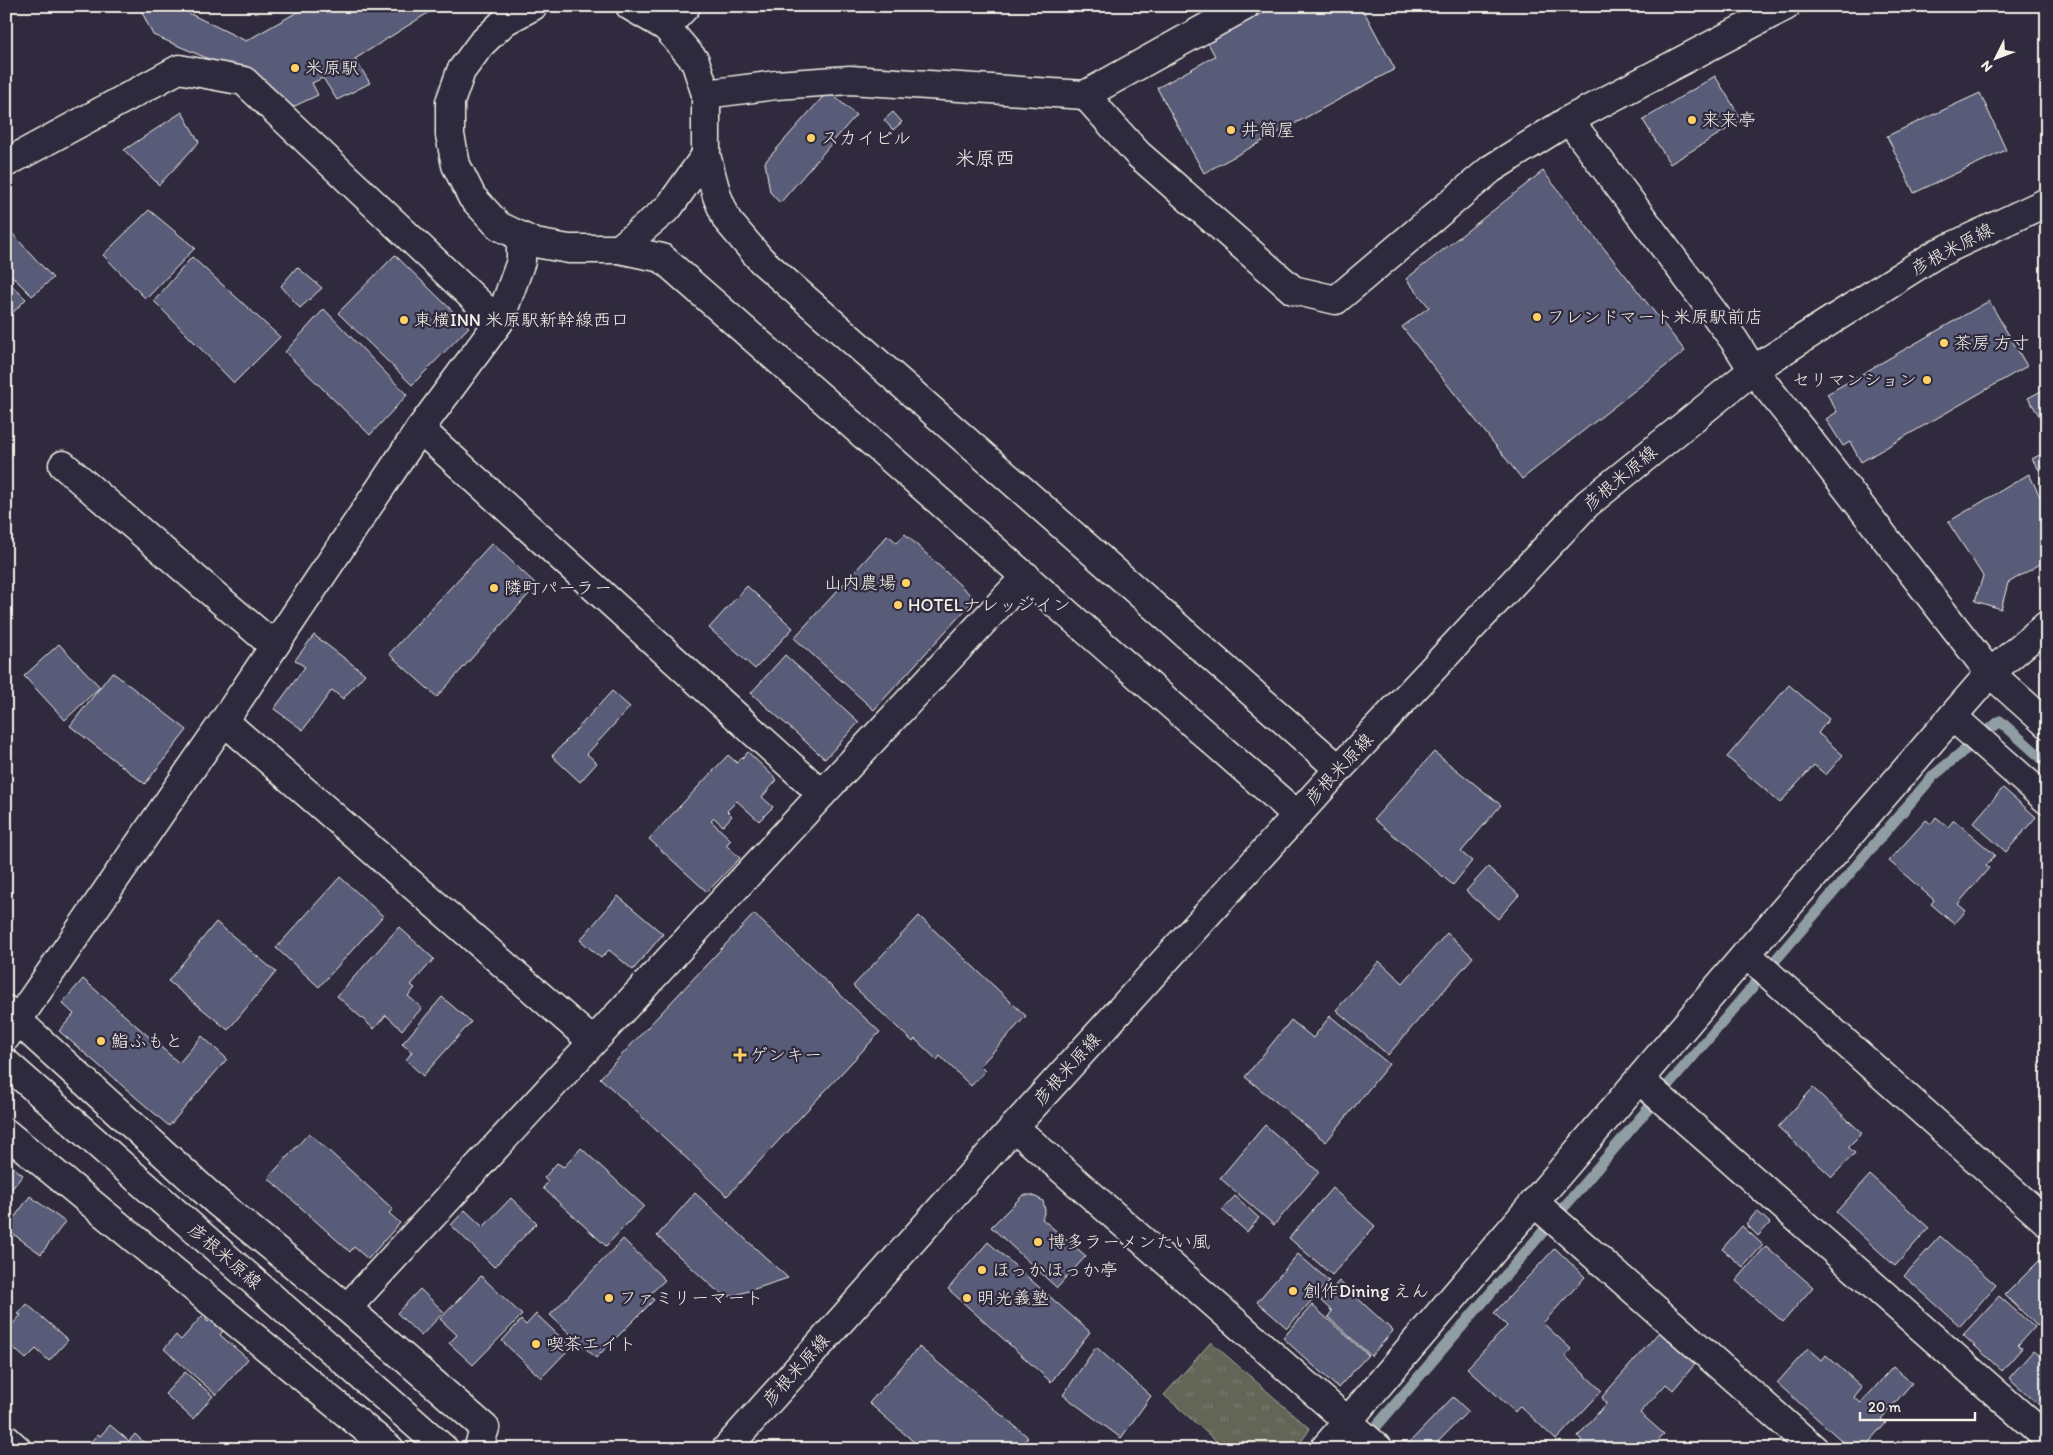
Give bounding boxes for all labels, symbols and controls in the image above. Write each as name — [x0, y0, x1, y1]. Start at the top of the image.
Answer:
north arrow — [1970, 32, 2020, 82]
place label: 米原駅 — [305, 57, 359, 79]
text: N — [1977, 57, 1996, 76]
marker: 米原駅 — [289, 62, 301, 74]
place label: 来来亭 — [1702, 109, 1756, 131]
marker: 来来亭 — [1686, 114, 1698, 126]
place label: 井筒屋 — [1241, 119, 1295, 141]
marker: 井筒屋 — [1225, 124, 1237, 136]
place label: スカイビル — [821, 127, 911, 149]
marker: スカイビル — [805, 132, 817, 144]
district label: 米原西 — [955, 146, 1015, 170]
street label: 彦根米原線 — [1907, 218, 1997, 280]
place label: フレンドマート米原駅前店 — [1547, 306, 1763, 328]
place label: 東横INN 米原駅新幹線西口 — [414, 309, 629, 331]
marker: フレンドマート米原駅前店 — [1531, 311, 1543, 323]
marker: 東横INN 米原駅新幹線西口 — [398, 314, 410, 326]
place label: 茶房 方寸 — [1954, 332, 2030, 354]
marker: 茶房 方寸 — [1938, 337, 1950, 349]
place label: セリマンション — [1792, 369, 1917, 391]
marker: セリマンション — [1921, 374, 1933, 386]
street label: 彦根米原線 — [1578, 441, 1662, 515]
place label: 山内農場 — [824, 572, 896, 594]
place label: 隣町パーラー — [504, 577, 612, 599]
marker: 山内農場 — [900, 577, 912, 589]
marker: 隣町パーラー — [488, 582, 500, 594]
place label: HOTELナレッジイン — [908, 594, 1071, 616]
marker: HOTELナレッジイン — [892, 599, 904, 611]
street label: 彦根米原線 — [1300, 729, 1378, 809]
street label: 彦根米原線 — [1029, 1028, 1105, 1110]
place label: 鮨ふもと — [111, 1030, 183, 1052]
marker: 鮨ふもと — [95, 1035, 107, 1047]
place label: ゲンキー — [750, 1044, 822, 1066]
marker: ゲンキー — [734, 1049, 746, 1061]
street label: 彦根米原線 — [184, 1218, 266, 1294]
place label: 博多ラーメンたい風 — [1048, 1231, 1210, 1253]
marker: 博多ラーメンたい風 — [1032, 1236, 1044, 1248]
place label: ほっかほっか亭 — [992, 1259, 1118, 1281]
marker: ほっかほっか亭 — [976, 1264, 988, 1276]
place label: 創作Dining えん — [1303, 1280, 1429, 1302]
marker: 創作Dining えん — [1287, 1285, 1299, 1297]
place label: ファミリーマート — [619, 1287, 763, 1309]
place label: 明光義塾 — [977, 1287, 1049, 1309]
marker: ファミリーマート — [603, 1292, 615, 1304]
marker: 明光義塾 — [961, 1292, 973, 1304]
street label: 彦根米原線 — [758, 1329, 834, 1411]
place label: 喫茶エイト — [546, 1333, 636, 1355]
marker: 喫茶エイト — [530, 1338, 542, 1350]
scale bar — [1860, 1390, 1976, 1422]
text: 20 m — [1868, 1398, 1902, 1416]

